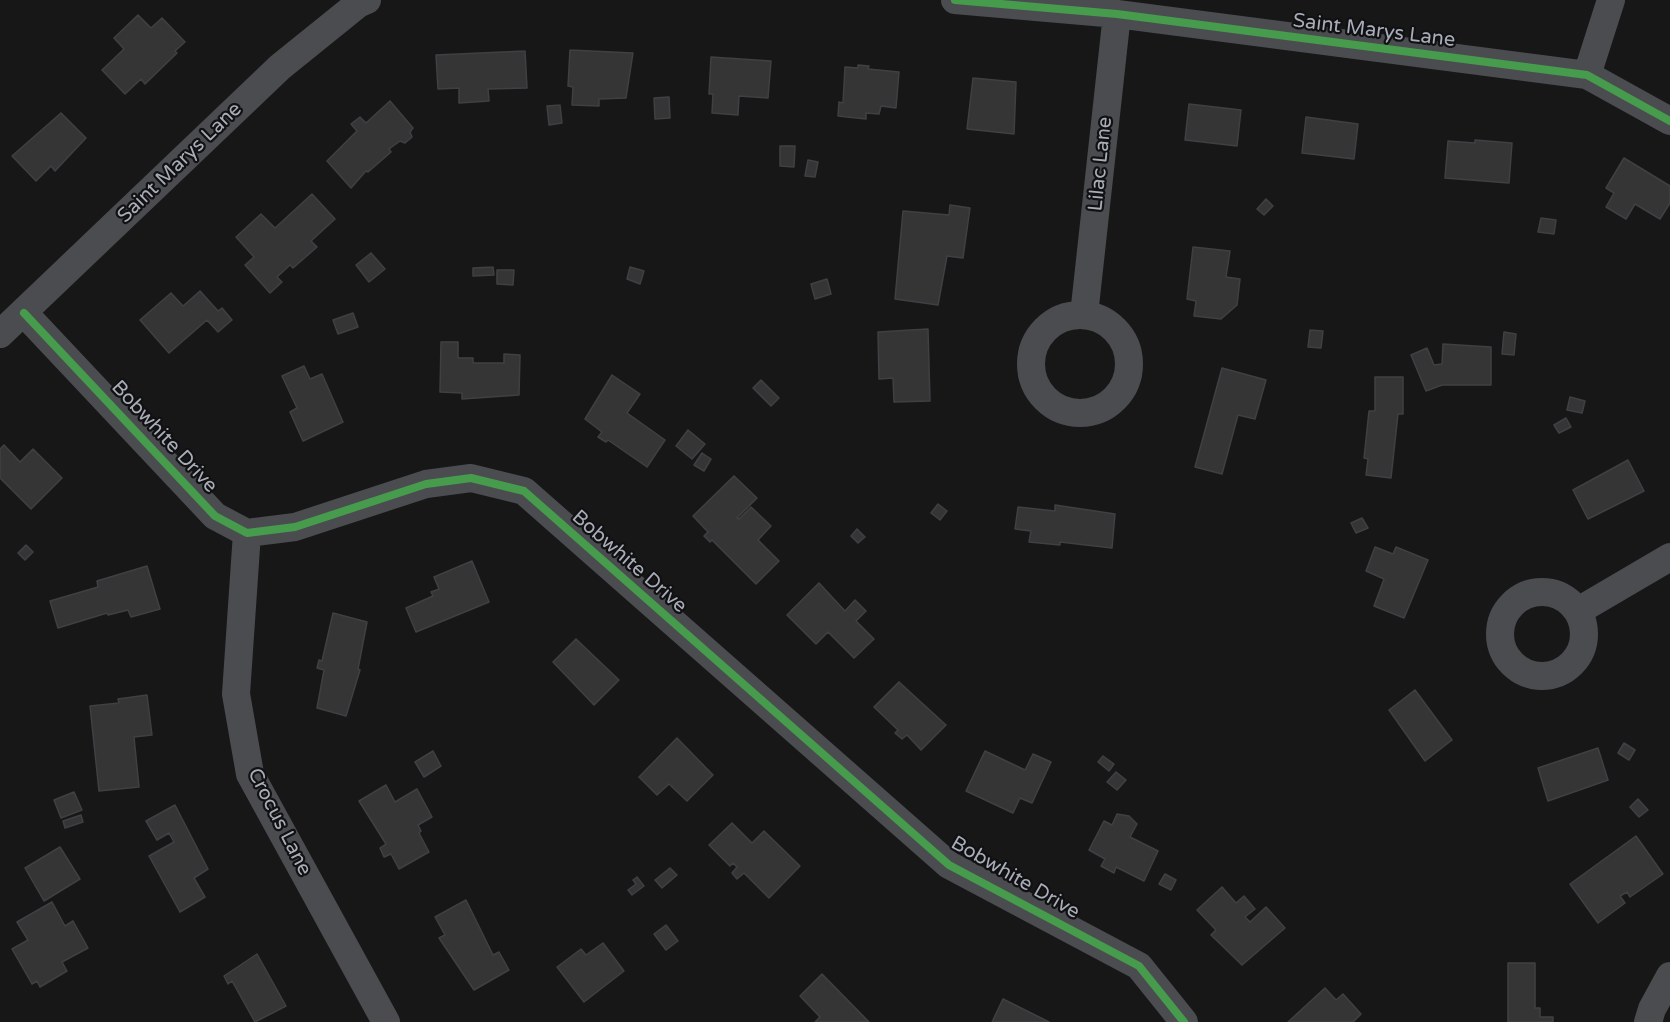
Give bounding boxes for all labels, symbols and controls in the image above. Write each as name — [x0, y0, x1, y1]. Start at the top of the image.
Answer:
street label: Saint Marys Lane — [1291, 9, 1457, 53]
street label: Saint Marys Lane — [113, 98, 247, 228]
street label: Lilac Lane — [1084, 116, 1118, 212]
street label: Bobwhite Drive — [106, 376, 222, 498]
street label: Bobwhite Drive — [567, 505, 691, 619]
street label: Crocus Lane — [242, 764, 316, 880]
street label: Bobwhite Drive — [946, 831, 1084, 925]

